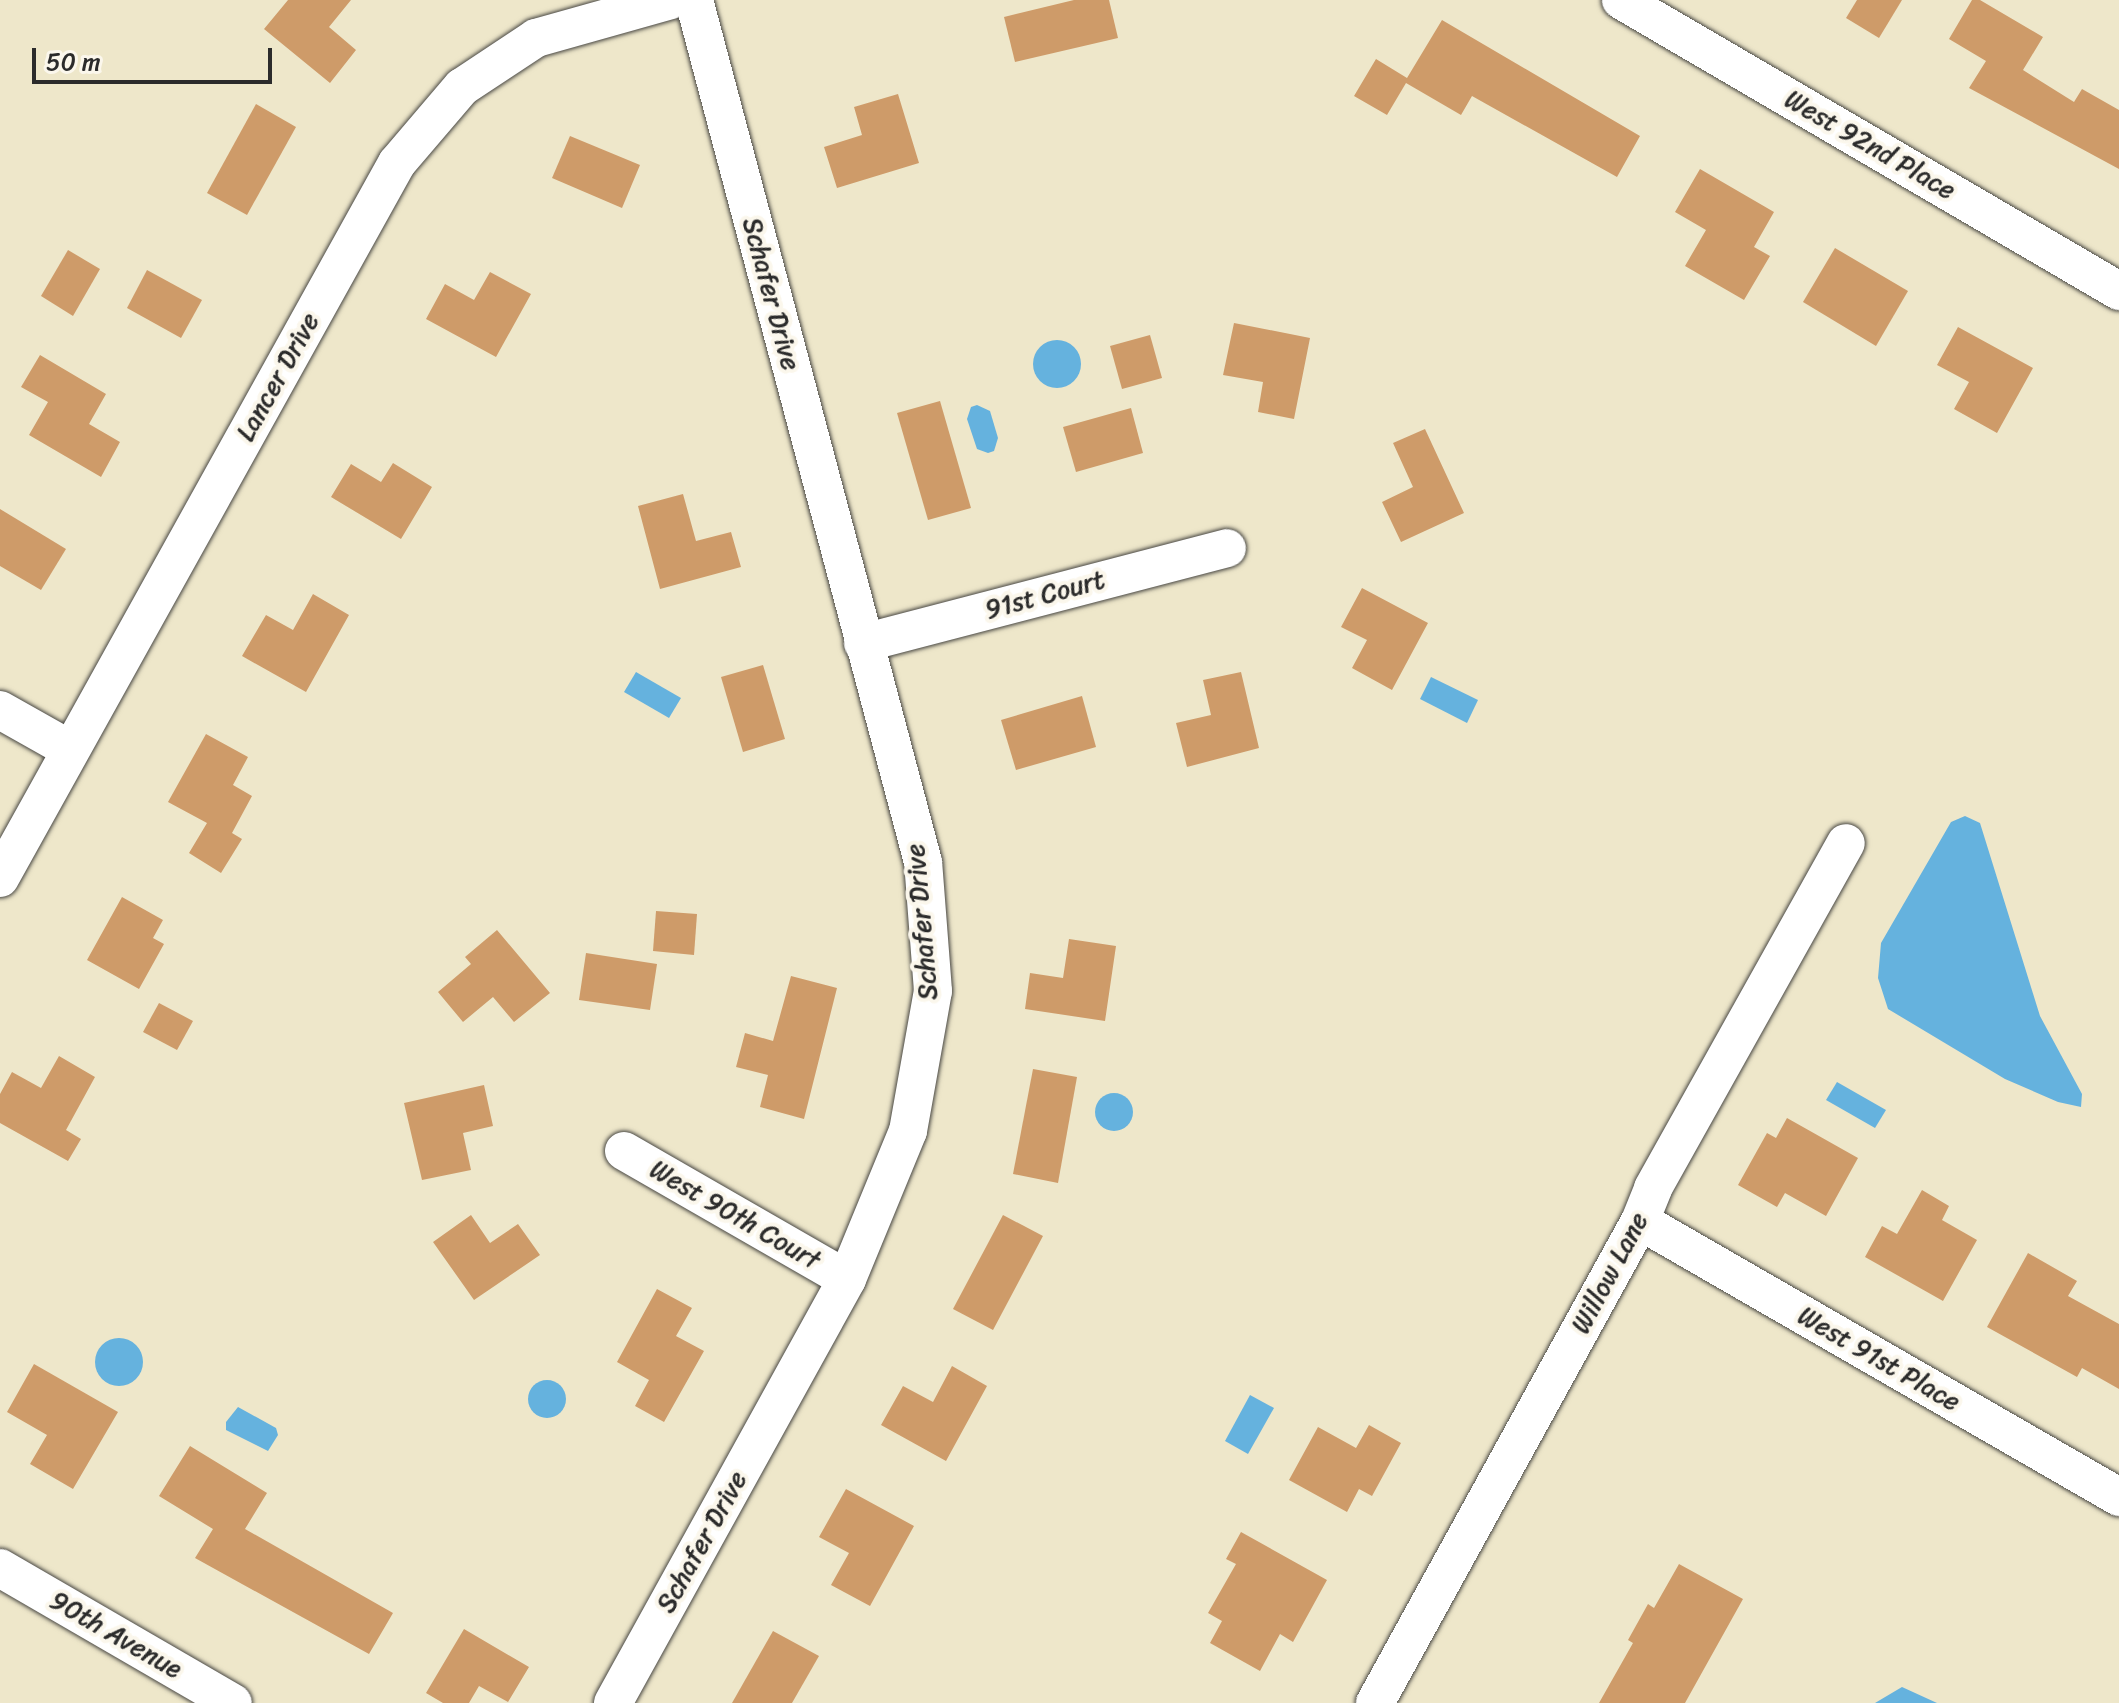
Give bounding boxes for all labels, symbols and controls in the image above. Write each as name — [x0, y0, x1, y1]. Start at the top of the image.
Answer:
scale bar — [36, 32, 276, 82]
text: 50 m — [46, 41, 101, 83]
street label: West 92nd Place — [1779, 84, 1961, 206]
street label: Schafer Drive — [736, 214, 806, 374]
street label: Lancer Drive — [230, 307, 326, 447]
street label: 91st Court — [982, 564, 1108, 626]
street label: Schafer Drive — [900, 842, 944, 1002]
street label: West 90th Court — [644, 1153, 826, 1277]
street label: Willow Lane — [1565, 1207, 1655, 1339]
street label: West 91st Place — [1792, 1300, 1966, 1418]
street label: Schafer Drive — [650, 1466, 754, 1618]
street label: 90th Avenue — [44, 1585, 188, 1685]

